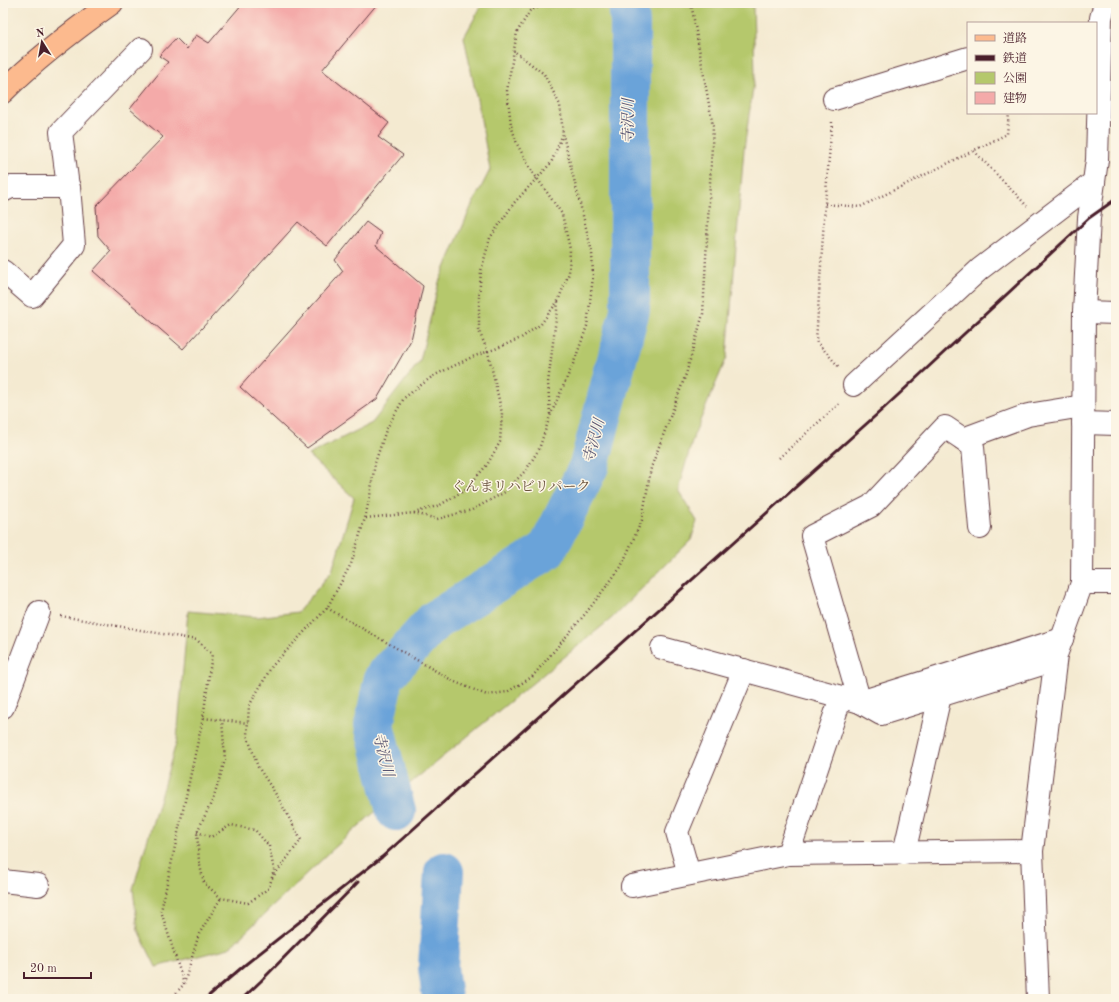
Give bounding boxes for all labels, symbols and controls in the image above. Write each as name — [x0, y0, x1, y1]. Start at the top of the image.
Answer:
north arrow — [22, 22, 62, 62]
legend — [967, 22, 1097, 114]
text: N — [35, 27, 46, 40]
text: 道路 — [1003, 31, 1027, 45]
text: 鉄道 — [1002, 51, 1027, 65]
text: 公園 — [1003, 72, 1027, 85]
text: 建物 — [1003, 91, 1027, 105]
water label: 寺沢川 — [620, 97, 637, 144]
water label: 寺沢川 — [580, 415, 609, 465]
park label: ぐんまリハビリパーク — [451, 479, 591, 494]
water label: 寺沢川 — [369, 731, 397, 781]
scale bar — [24, 954, 91, 980]
text: 20 m — [30, 963, 57, 975]

